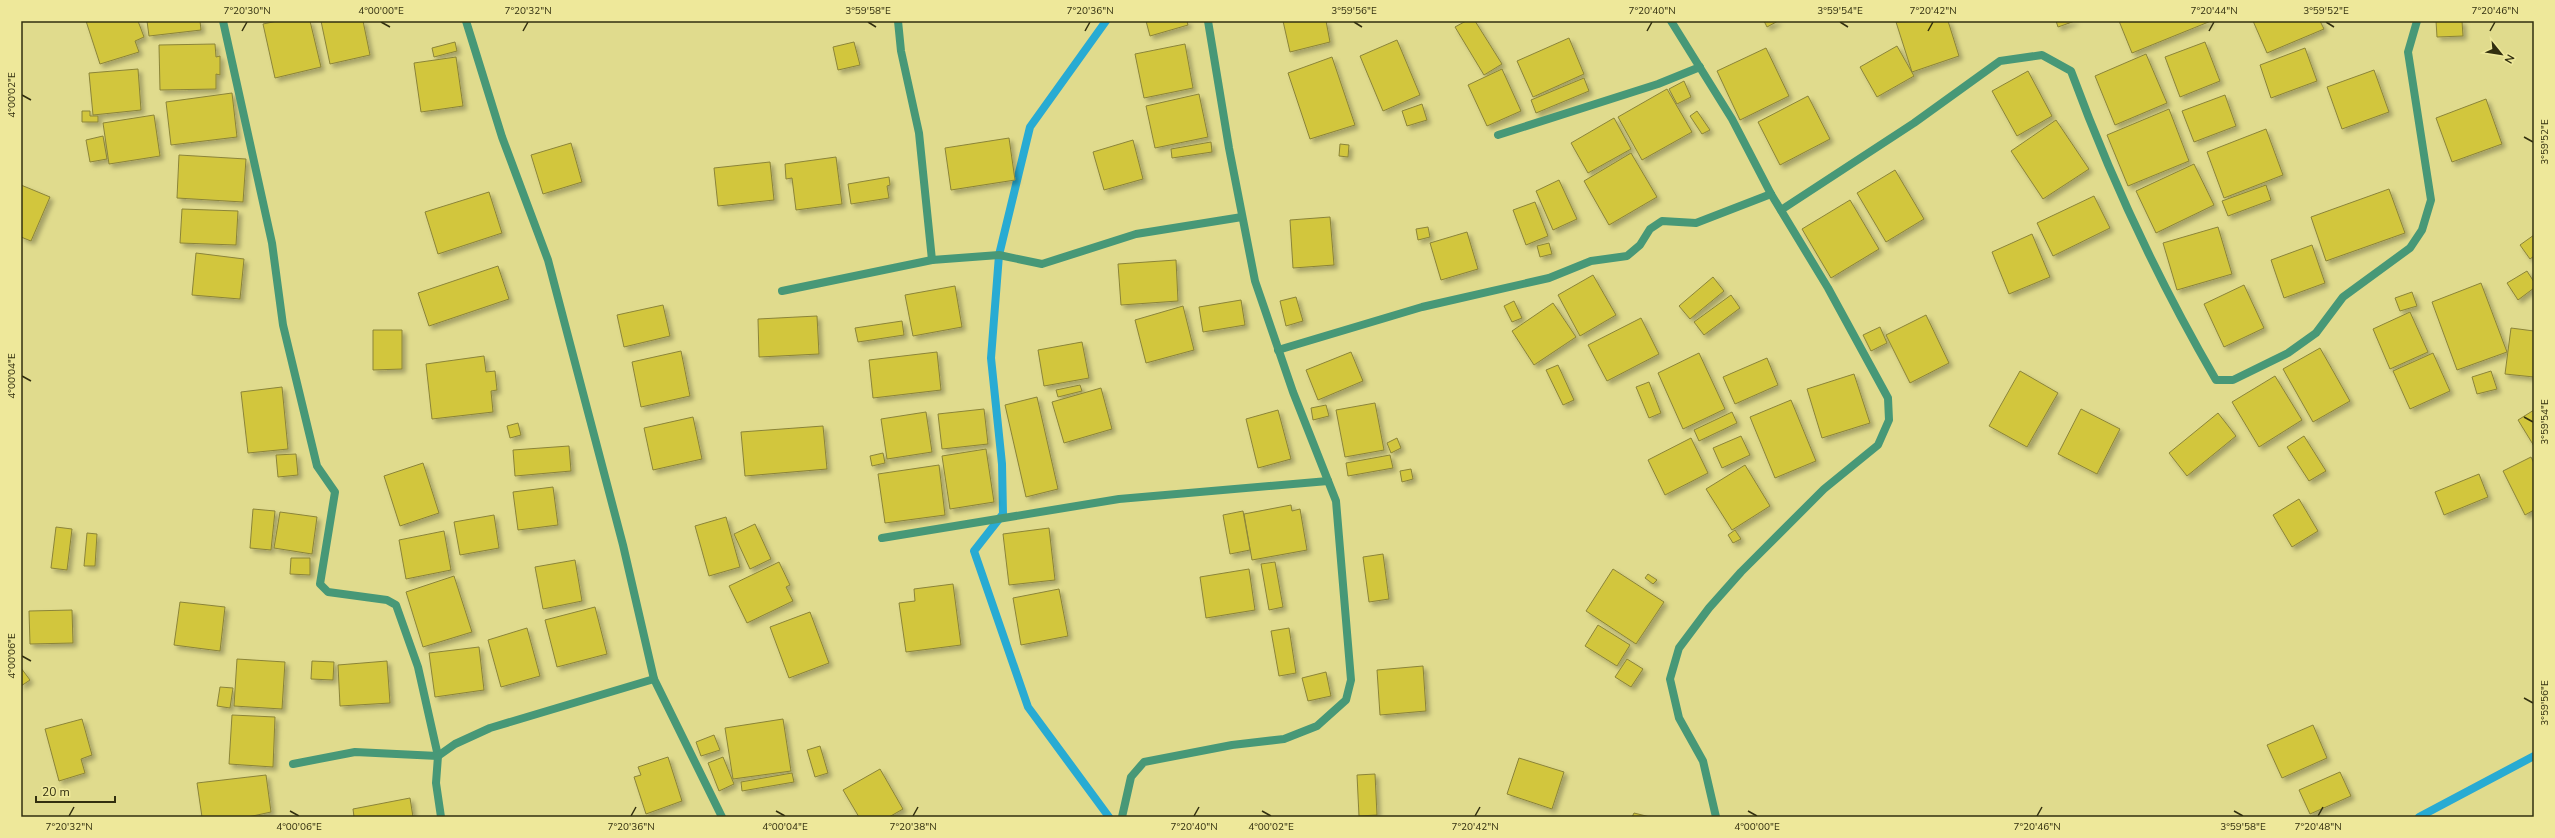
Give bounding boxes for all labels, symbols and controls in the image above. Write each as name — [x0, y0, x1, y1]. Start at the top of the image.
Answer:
text: 7°20'30"N — [223, 4, 271, 18]
text: 4°00'00"E — [358, 4, 404, 18]
text: 7°20'32"N — [504, 4, 552, 18]
text: 3°59'58"E — [845, 4, 891, 18]
text: 7°20'36"N — [1066, 4, 1114, 18]
text: 3°59'56"E — [1331, 4, 1377, 18]
text: 7°20'40"N — [1628, 4, 1676, 18]
text: 3°59'54"E — [1817, 4, 1863, 18]
text: 7°20'42"N — [1909, 4, 1957, 18]
text: 7°20'44"N — [2190, 4, 2238, 18]
text: 3°59'52"E — [2303, 4, 2349, 18]
text: 7°20'46"N — [2471, 4, 2519, 18]
north arrow — [2481, 34, 2521, 74]
text: N — [2501, 51, 2518, 66]
text: 4°00'02"E — [5, 72, 19, 118]
text: 3°59'52"E — [2538, 119, 2552, 165]
text: 4°00'04"E — [5, 353, 19, 399]
text: 3°59'54"E — [2538, 399, 2552, 445]
text: 4°00'06"E — [5, 633, 19, 679]
text: 3°59'56"E — [2538, 680, 2552, 726]
scale bar — [36, 778, 115, 804]
text: 20 m — [42, 784, 70, 800]
text: 7°20'32"N — [45, 820, 93, 834]
text: 4°00'06"E — [276, 820, 322, 834]
text: 7°20'36"N — [607, 820, 655, 834]
text: 4°00'04"E — [762, 820, 808, 834]
text: 7°20'38"N — [889, 820, 937, 834]
text: 7°20'40"N — [1170, 820, 1218, 834]
text: 4°00'02"E — [1248, 820, 1294, 834]
text: 7°20'42"N — [1451, 820, 1499, 834]
text: 4°00'00"E — [1734, 820, 1780, 834]
text: 7°20'46"N — [2013, 820, 2061, 834]
text: 3°59'58"E — [2220, 820, 2266, 834]
text: 7°20'48"N — [2294, 820, 2342, 834]

